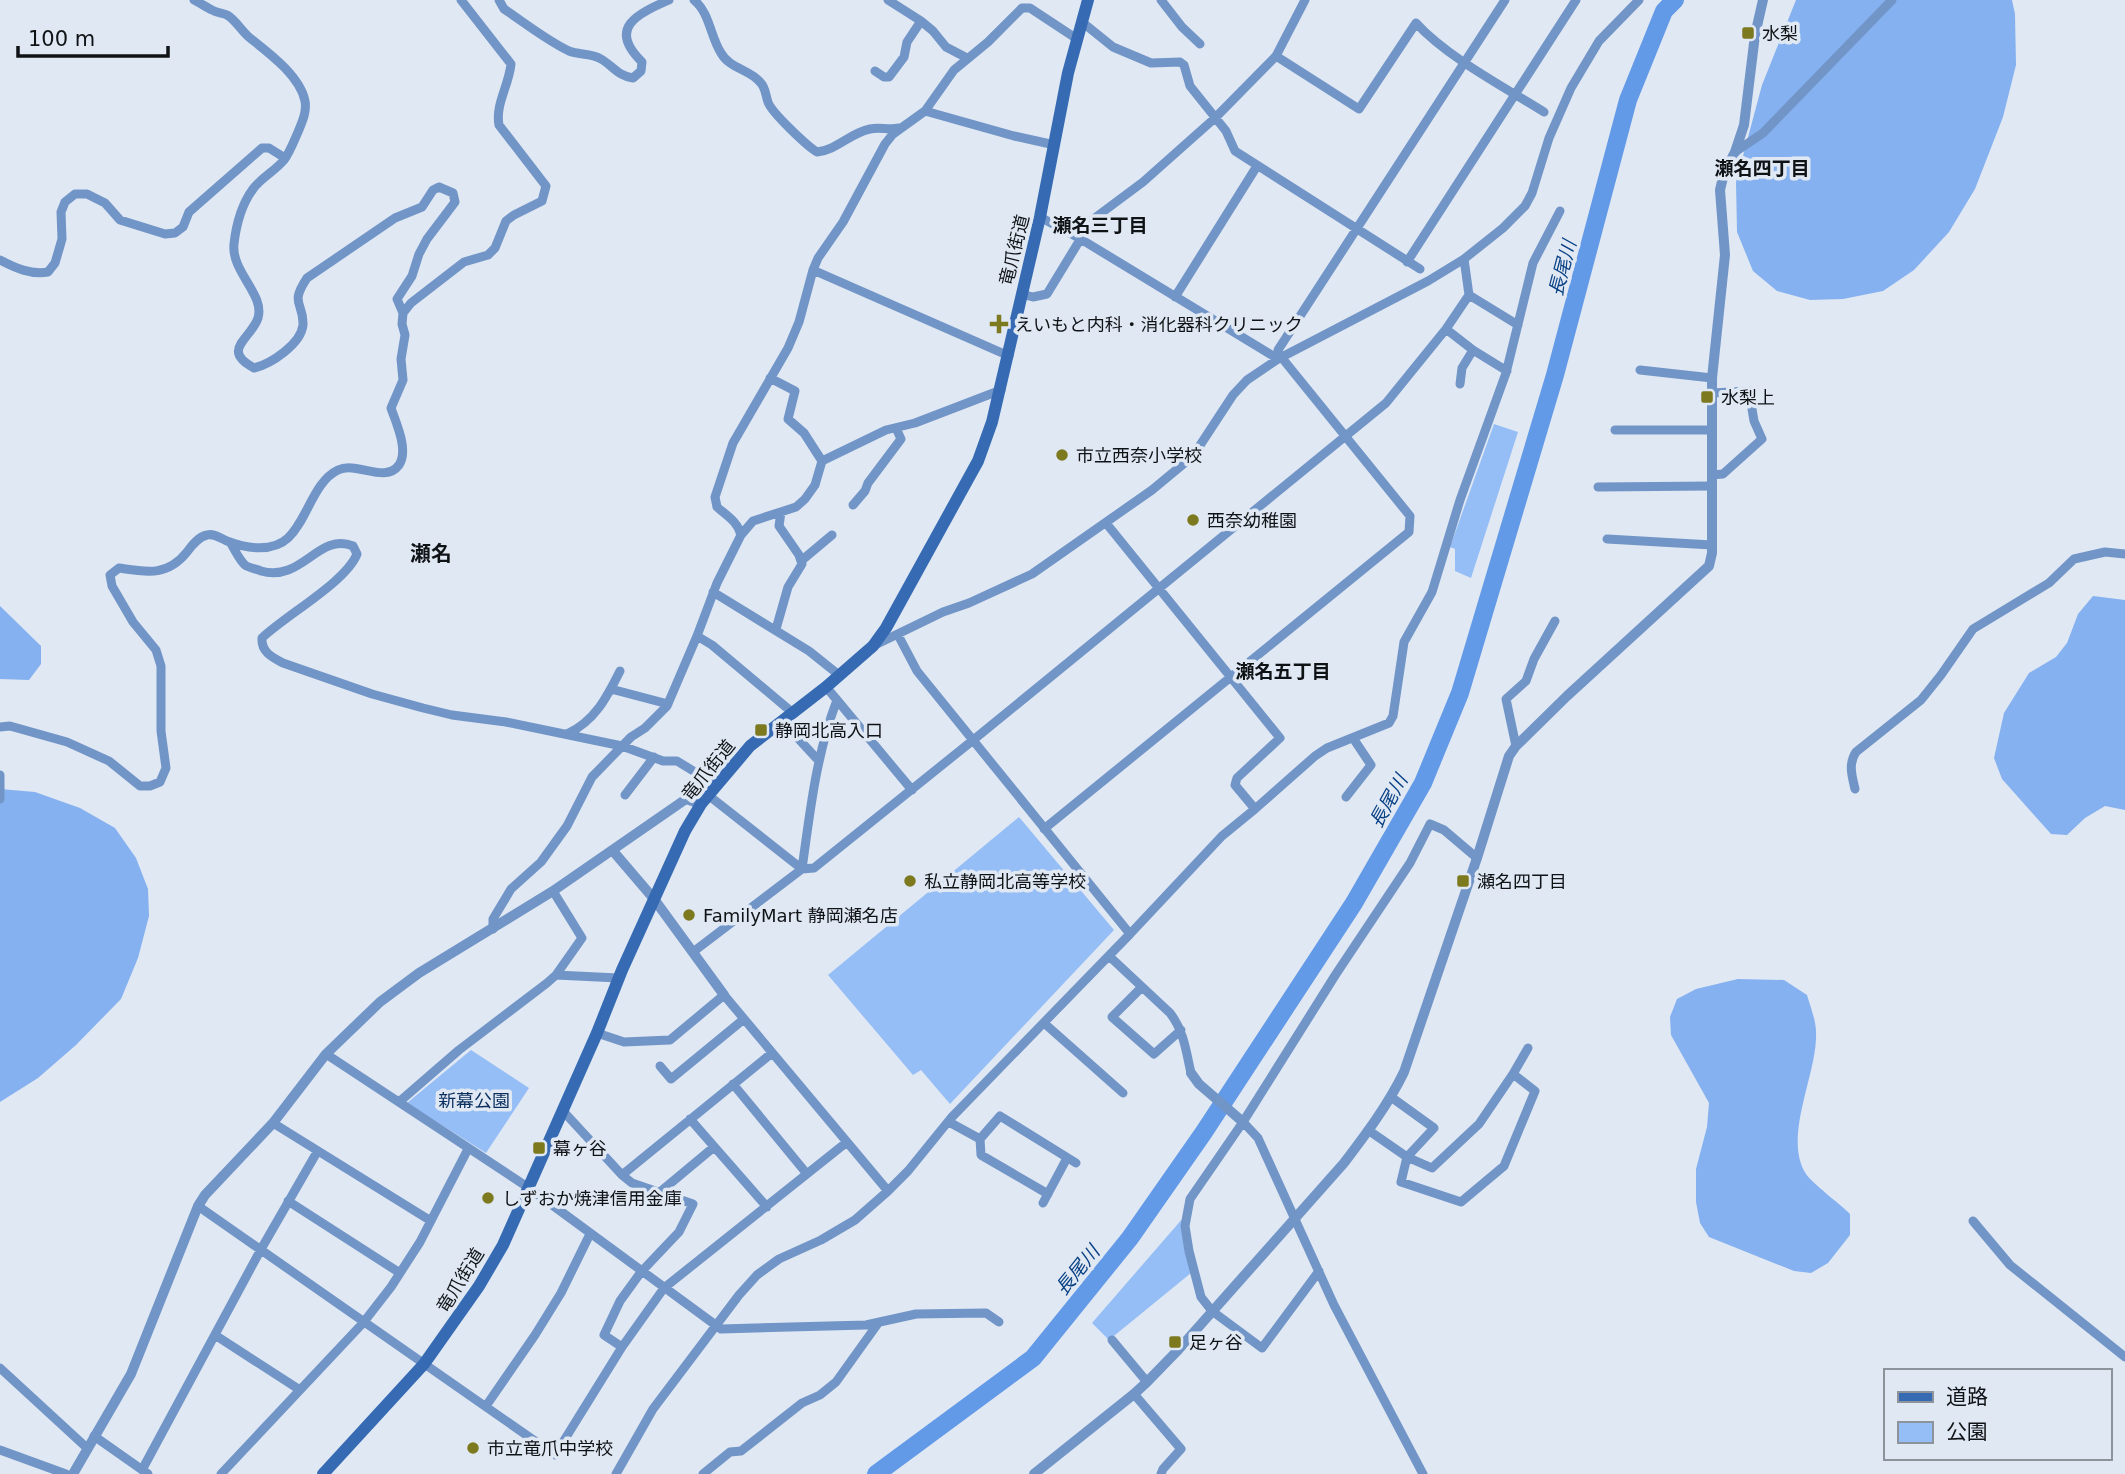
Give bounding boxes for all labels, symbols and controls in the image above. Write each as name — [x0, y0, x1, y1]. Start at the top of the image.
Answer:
scale bar — [18, 14, 168, 58]
place label: 水梨 — [1762, 23, 1798, 44]
marker: 水梨 — [1740, 25, 1756, 41]
text: 100 m — [28, 27, 95, 51]
district label: 瀬名四丁目 — [1714, 157, 1810, 179]
street label: 竜爪街道 — [995, 213, 1033, 287]
district label: 瀬名三丁目 — [1052, 214, 1148, 236]
water label: 長尾川 — [1544, 236, 1581, 298]
marker: えいもと内科・消化器科クリニック — [989, 314, 1009, 334]
place label: えいもと内科・消化器科クリニック — [1015, 314, 1303, 335]
place label: 水梨上 — [1721, 387, 1775, 408]
marker: 水梨上 — [1699, 389, 1715, 405]
place label: 市立西奈小学校 — [1076, 445, 1202, 466]
marker: 市立西奈小学校 — [1054, 447, 1070, 463]
place label: 西奈幼稚園 — [1207, 510, 1297, 531]
marker: 西奈幼稚園 — [1185, 512, 1201, 528]
district label: 瀬名 — [410, 542, 452, 566]
district label: 瀬名五丁目 — [1235, 660, 1331, 682]
place label: 静岡北高入口 — [775, 720, 883, 741]
marker: 静岡北高入口 — [753, 722, 769, 738]
street label: 竜爪街道 — [677, 735, 739, 805]
water label: 長尾川 — [1365, 769, 1412, 831]
place label: 私立静岡北高等学校 — [924, 871, 1086, 892]
place label: 瀬名四丁目 — [1477, 871, 1567, 892]
marker: 私立静岡北高等学校 — [902, 873, 918, 889]
marker: 瀬名四丁目 — [1455, 873, 1471, 889]
place label: FamilyMart 静岡瀬名店 — [703, 905, 898, 926]
marker: FamilyMart 静岡瀬名店 — [681, 907, 697, 923]
park label: 新幕公園 — [438, 1090, 510, 1111]
place label: 幕ヶ谷 — [553, 1138, 607, 1159]
marker: 幕ヶ谷 — [531, 1140, 547, 1156]
place label: しずおか焼津信用金庫 — [502, 1188, 682, 1209]
marker: しずおか焼津信用金庫 — [480, 1190, 496, 1206]
water label: 長尾川 — [1051, 1239, 1105, 1299]
street label: 竜爪街道 — [432, 1244, 488, 1316]
place label: 足ヶ谷 — [1189, 1332, 1243, 1353]
marker: 足ヶ谷 — [1167, 1334, 1183, 1350]
legend — [1884, 1369, 2111, 1460]
text: 道路 — [1946, 1385, 1988, 1409]
text: 公園 — [1946, 1420, 1988, 1444]
place label: 市立竜爪中学校 — [487, 1438, 613, 1459]
marker: 市立竜爪中学校 — [465, 1440, 481, 1456]

